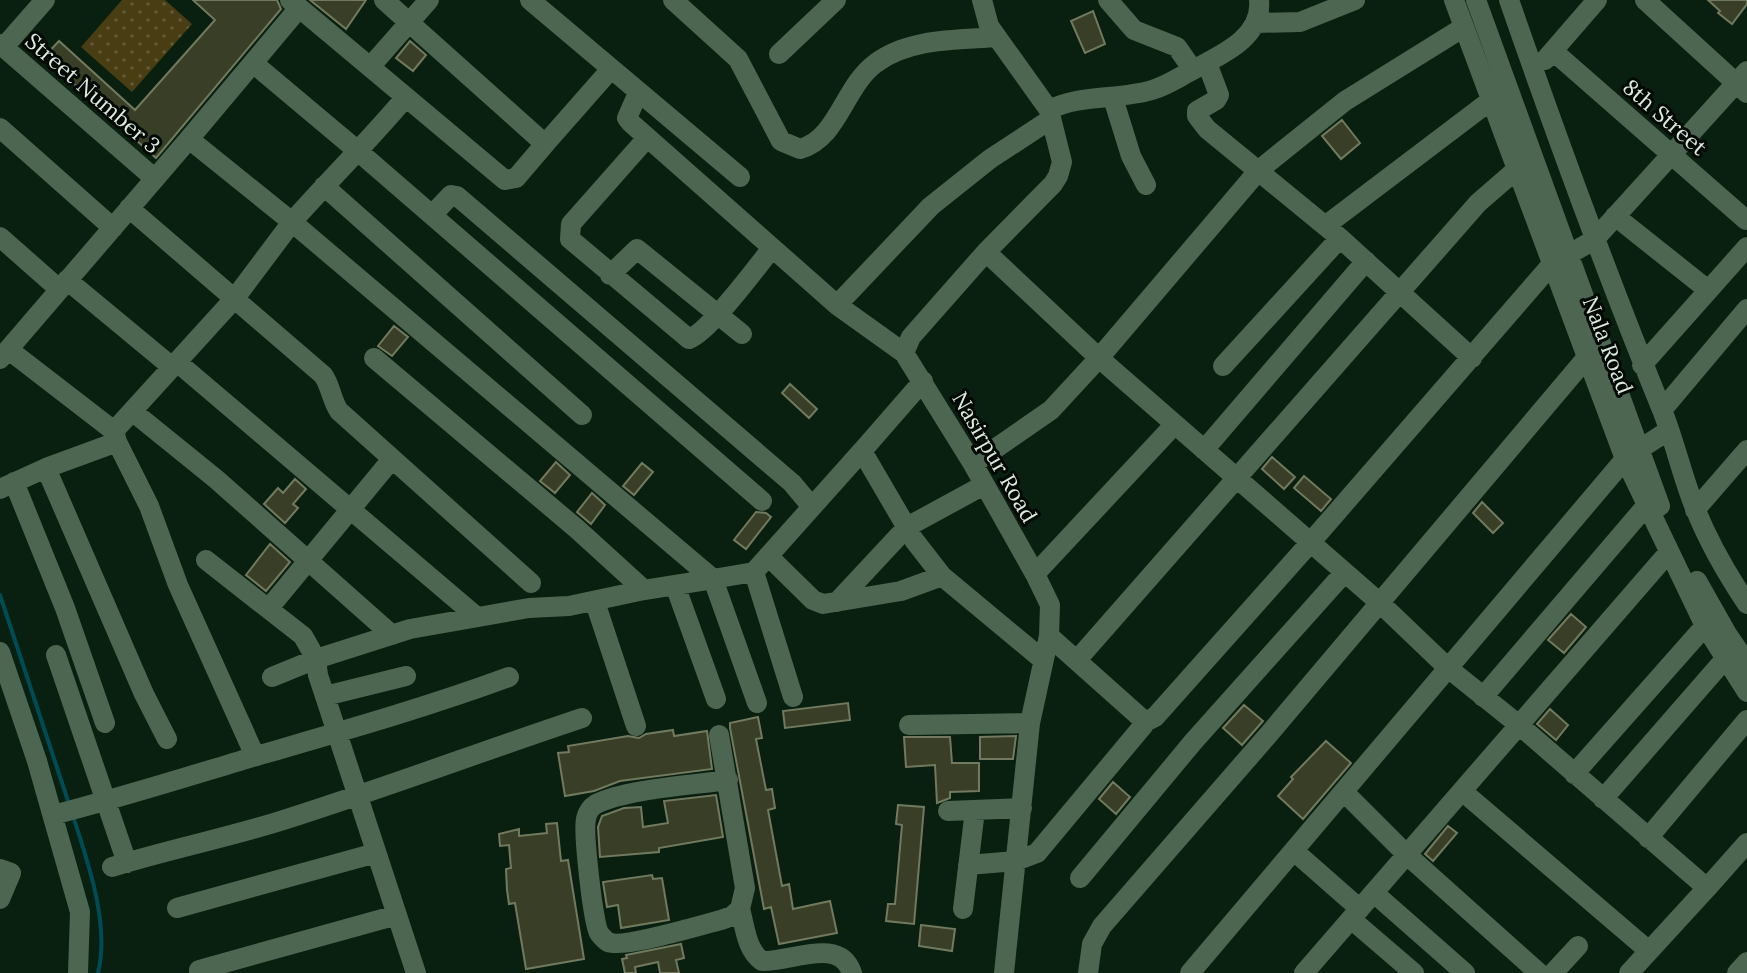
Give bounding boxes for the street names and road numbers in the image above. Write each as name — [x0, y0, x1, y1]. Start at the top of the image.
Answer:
street label: Street Number 3 — [20, 27, 166, 159]
street label: 8th Street — [1617, 73, 1713, 161]
street label: Nala Road — [1577, 292, 1639, 398]
street label: Nasirpur Road — [946, 387, 1044, 527]

